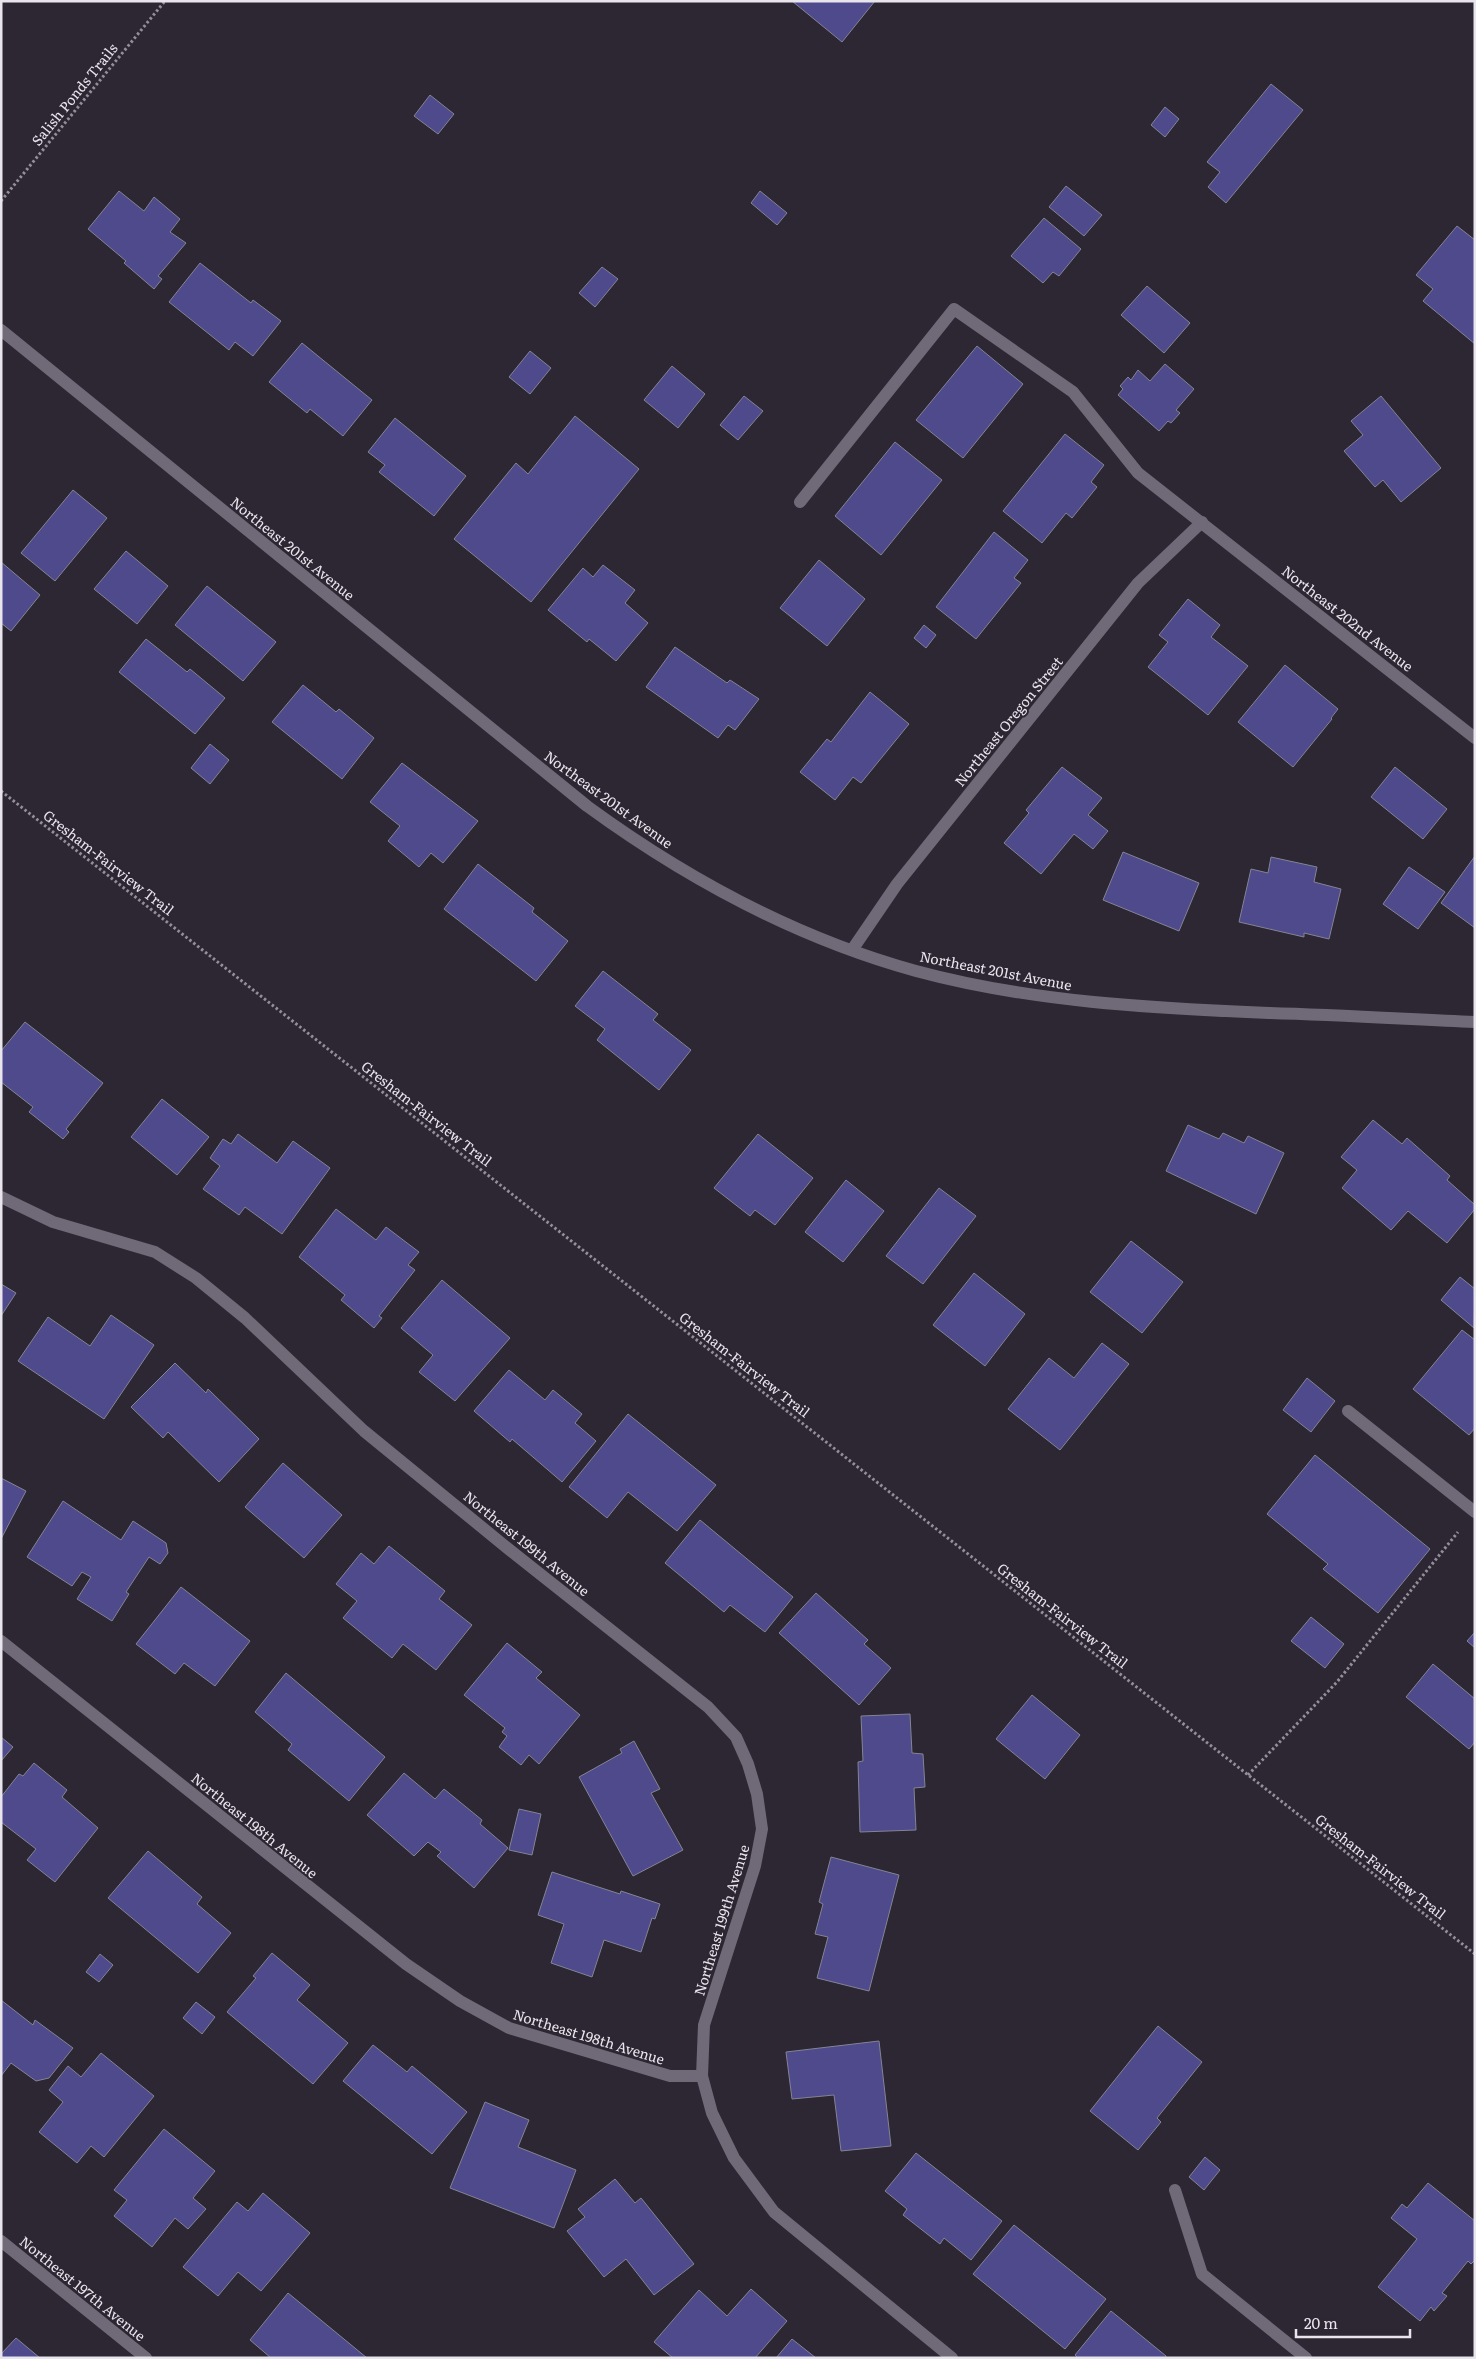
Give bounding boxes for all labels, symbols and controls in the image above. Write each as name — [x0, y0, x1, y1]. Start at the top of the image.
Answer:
street label: Salish Ponds Trails — [26, 38, 122, 150]
street label: Northeast 201st Avenue — [227, 492, 359, 604]
street label: Northeast 202nd Avenue — [1278, 560, 1418, 676]
street label: Northeast Oregon Street — [949, 652, 1067, 790]
street label: Northeast 201st Avenue — [541, 745, 677, 853]
street label: Gresham-Fairview Trail — [39, 805, 179, 920]
street label: Northeast 201st Avenue — [918, 945, 1074, 995]
street label: Gresham-Fairview Trail — [357, 1056, 497, 1171]
street label: Gresham-Fairview Trail — [675, 1307, 815, 1422]
street label: Northeast 199th Avenue — [460, 1486, 594, 1600]
street label: Gresham-Fairview Trail — [993, 1558, 1133, 1673]
street label: Northeast 198th Avenue — [188, 1768, 322, 1882]
street label: Gresham-Fairview Trail — [1311, 1809, 1451, 1924]
street label: Northeast 199th Avenue — [688, 1842, 754, 1998]
street label: Northeast 198th Avenue — [511, 2003, 667, 2069]
street label: Northeast 197th Avenue — [16, 2231, 150, 2345]
scale bar — [1296, 2306, 1410, 2338]
text: 20 m — [1304, 2311, 1338, 2334]

